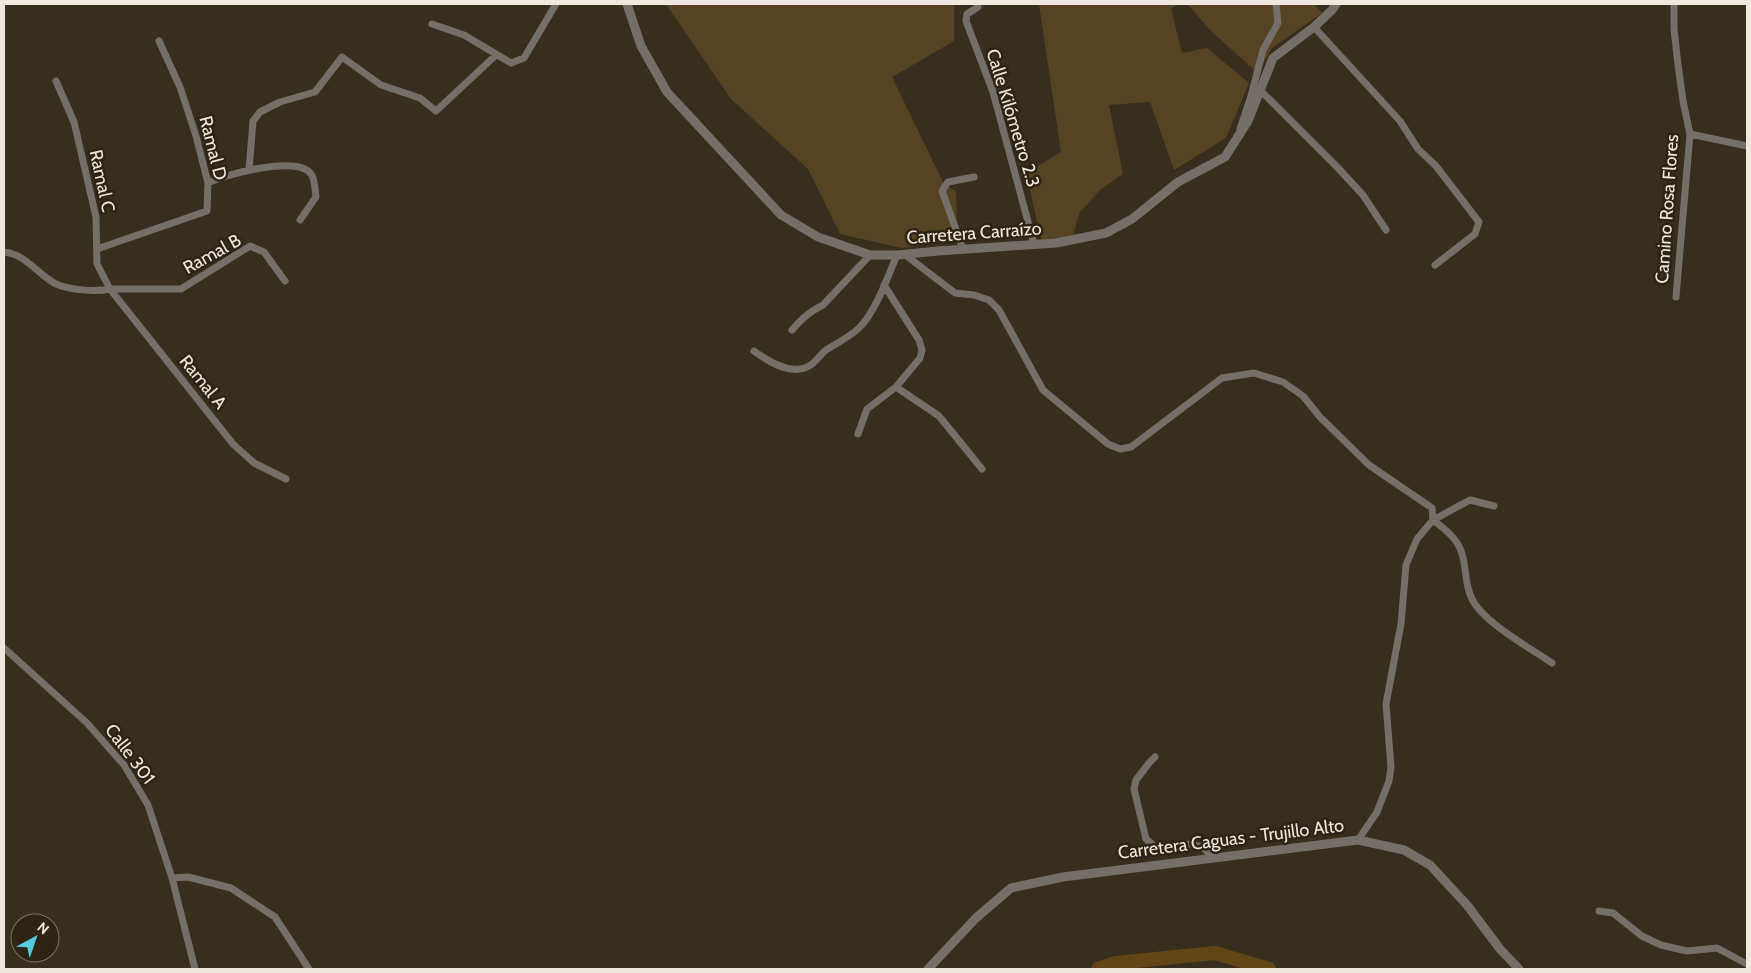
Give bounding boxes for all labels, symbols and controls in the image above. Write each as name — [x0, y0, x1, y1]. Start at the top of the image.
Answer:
street label: Calle Kilómetro 2.3 — [982, 46, 1044, 190]
street label: Ramal D — [194, 114, 232, 182]
street label: Camino Rosa Flores — [1651, 134, 1683, 284]
street label: Ramal C — [85, 148, 119, 214]
street label: Carretera Carraízo — [906, 217, 1042, 249]
street label: Ramal B — [179, 229, 245, 279]
street label: Ramal A — [175, 351, 231, 413]
street label: Calle 301 — [100, 720, 160, 788]
street label: Carretera Caguas - Trujillo Alto — [1117, 814, 1345, 864]
north arrow — [10, 913, 60, 963]
text: N — [34, 918, 53, 938]

